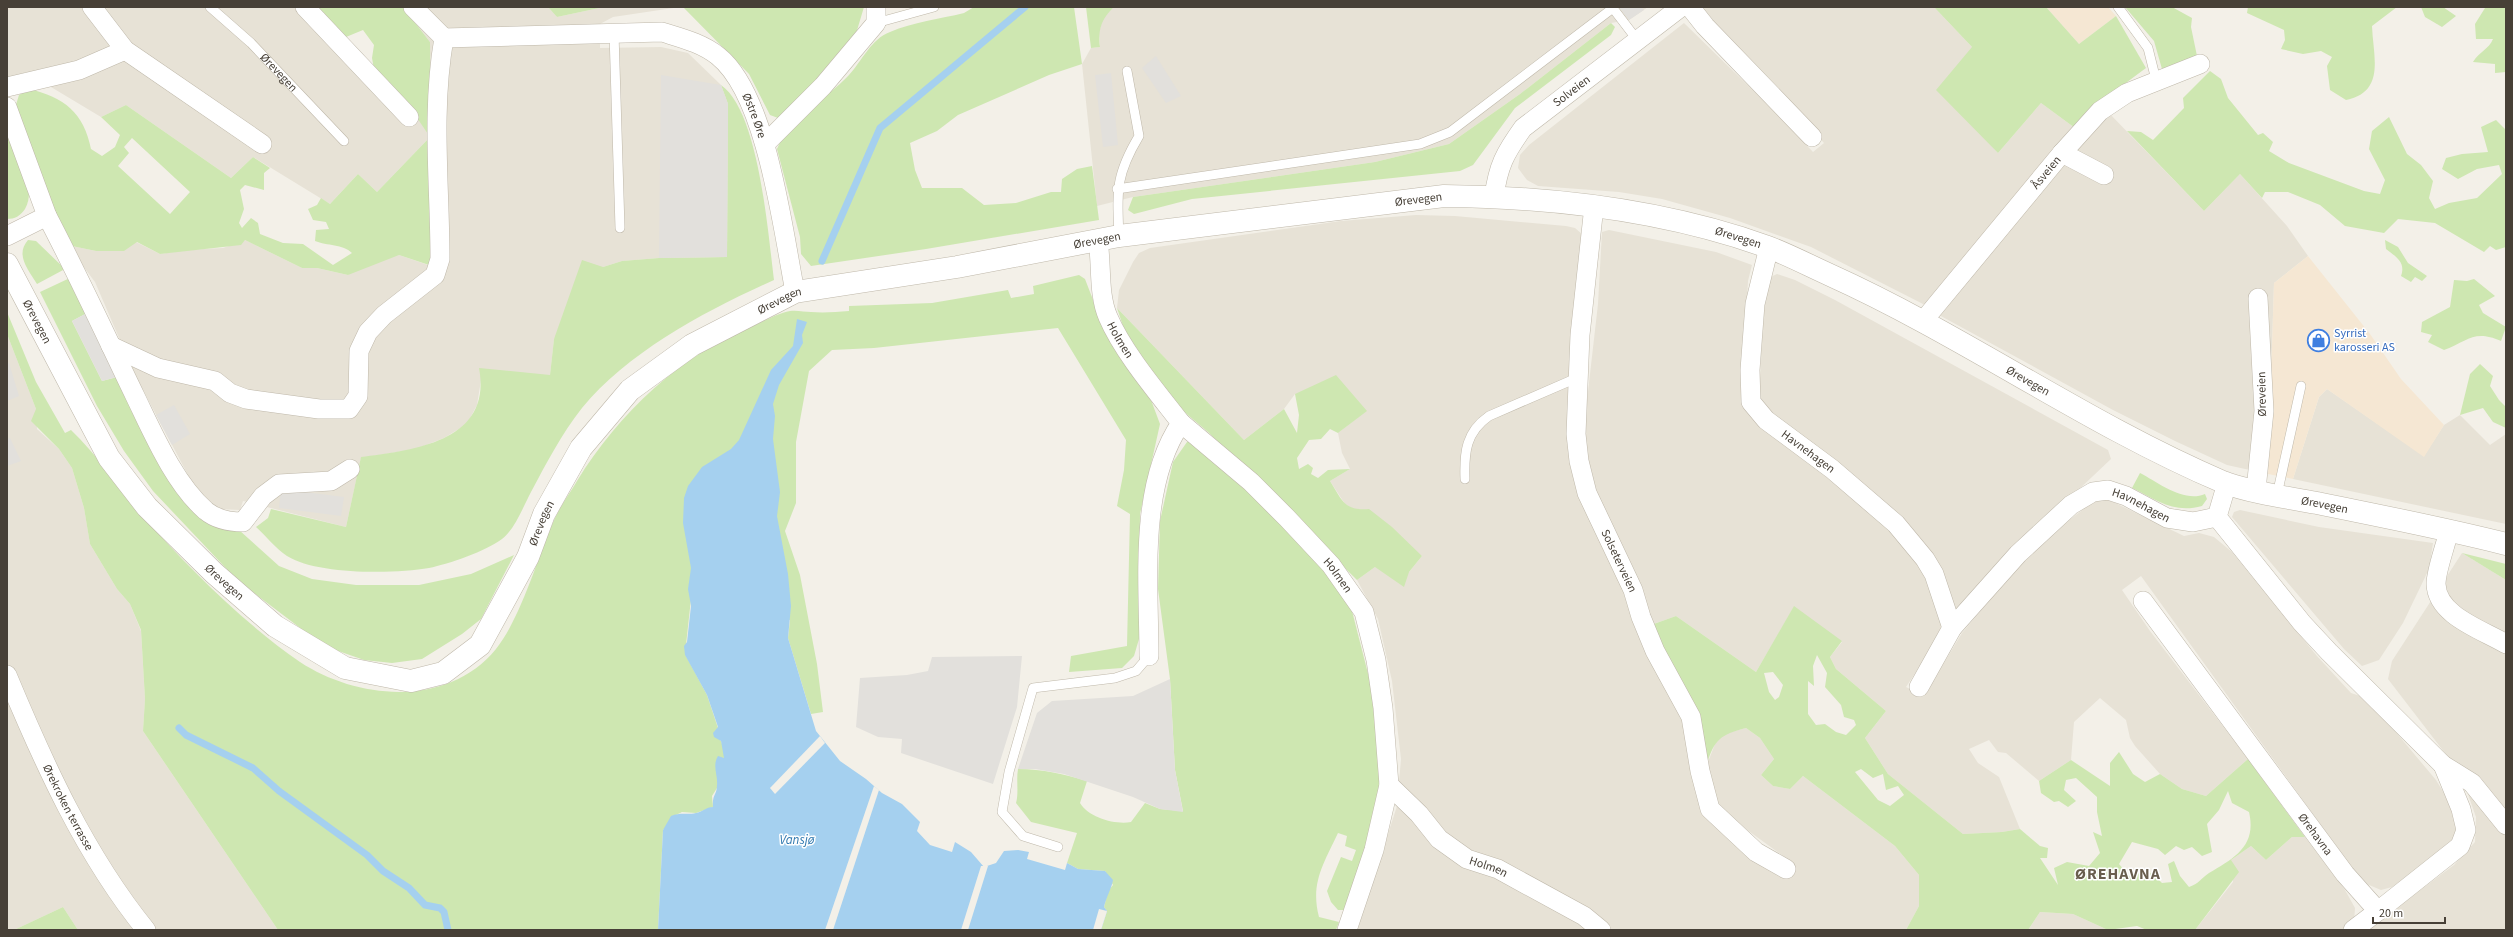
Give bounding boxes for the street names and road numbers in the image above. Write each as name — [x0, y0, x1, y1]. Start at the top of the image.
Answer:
street label: Ørevegen — [256, 49, 301, 96]
street label: Solveien — [1549, 71, 1594, 111]
street label: Østre Øre — [738, 90, 771, 140]
street label: Åsveien — [2027, 152, 2065, 193]
street label: Ørevegen — [1394, 188, 1443, 211]
street label: Ørevegen — [1713, 222, 1764, 253]
street label: Ørevegen — [1072, 227, 1122, 253]
street label: Ørevegen — [754, 283, 803, 319]
street label: Ørevegen — [19, 296, 56, 347]
street label: Holmen — [1103, 319, 1138, 362]
street label: Ørevegen — [2003, 361, 2053, 400]
street label: Øreveien — [2253, 371, 2271, 417]
street label: Havnehagen — [1778, 426, 1839, 477]
street label: Havnehagen — [2110, 483, 2173, 527]
street label: Ørevegen — [2300, 492, 2350, 518]
street label: Ørevegen — [524, 497, 558, 548]
street label: Solseterveien — [1597, 526, 1641, 595]
street label: Holmen — [1319, 554, 1356, 596]
street label: Ørevegen — [201, 560, 248, 604]
street label: Ørekroken terrasse — [39, 762, 98, 854]
street label: Ørehavna — [2294, 809, 2337, 859]
street label: Holmen — [1467, 852, 1511, 881]

